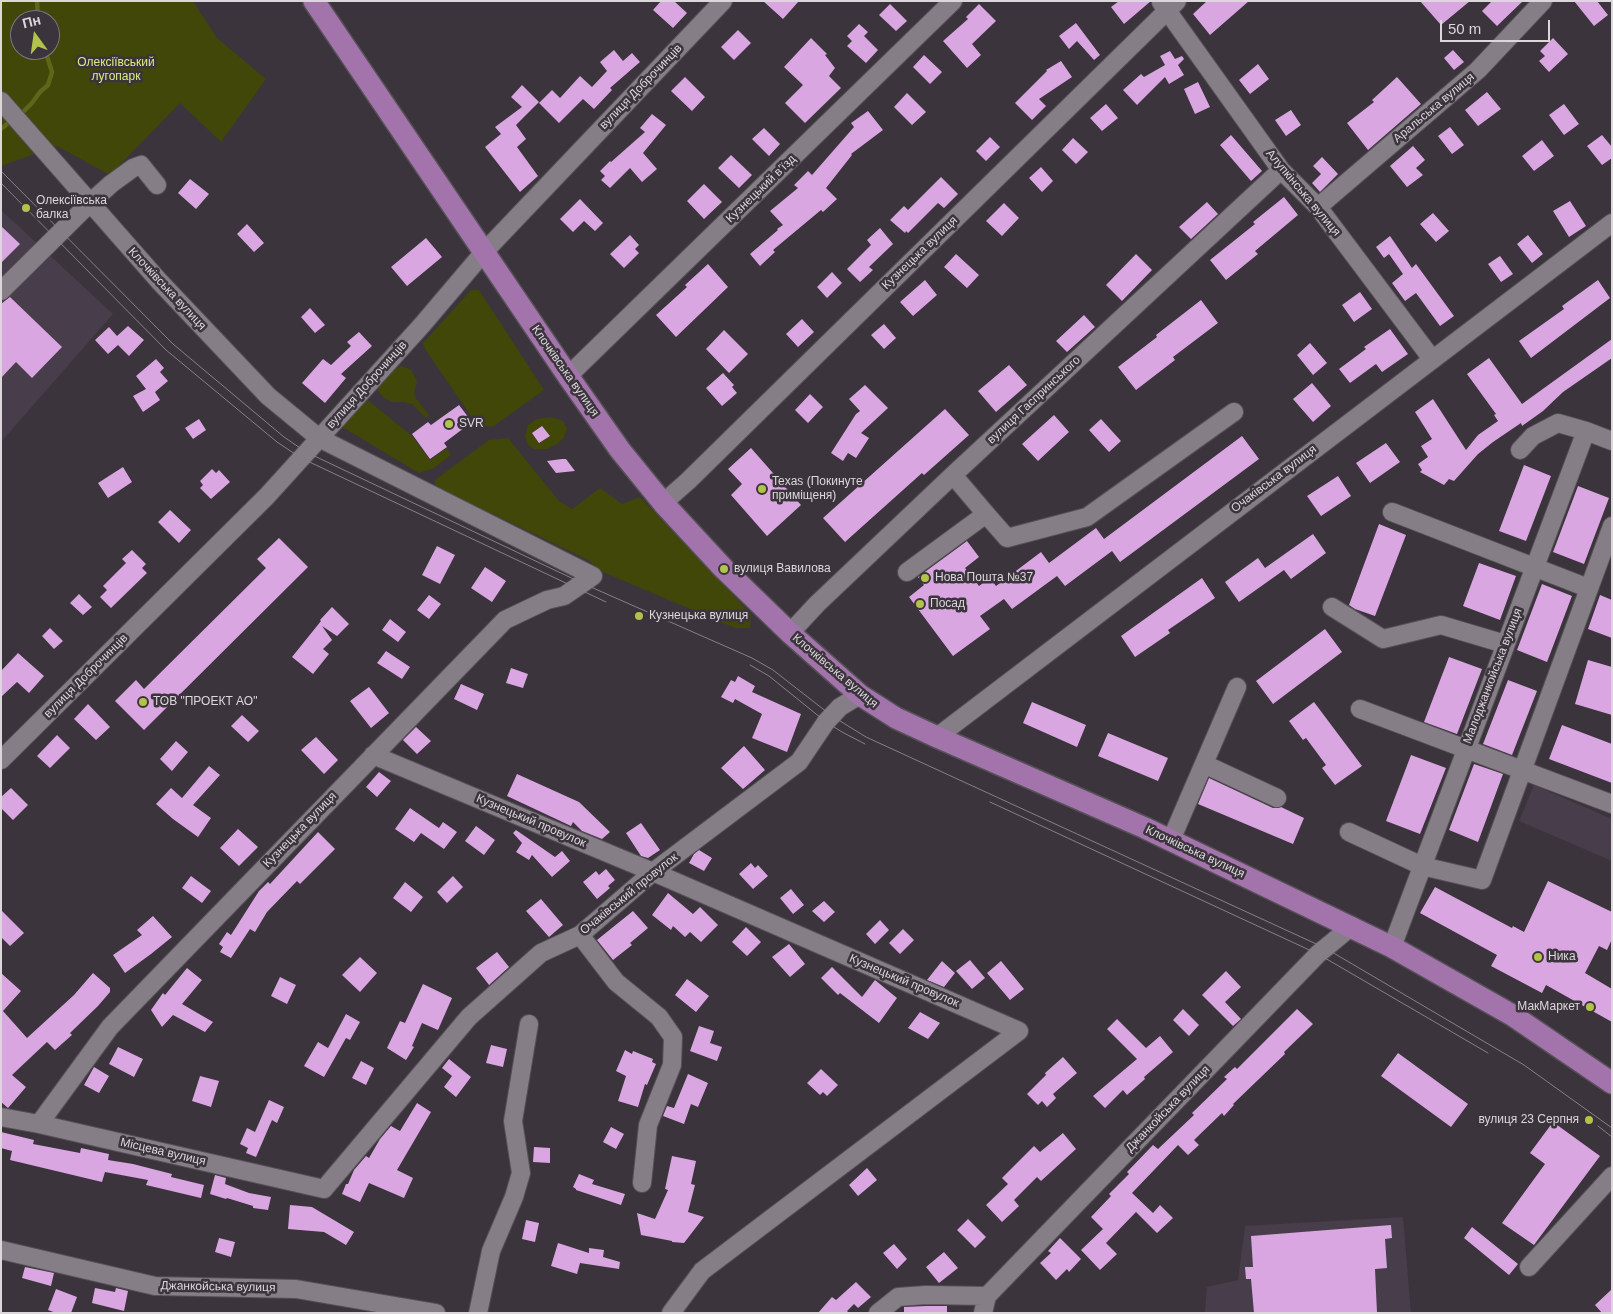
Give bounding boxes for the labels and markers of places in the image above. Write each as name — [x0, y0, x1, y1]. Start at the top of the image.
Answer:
place label: Олексіївська балка — [36, 194, 107, 222]
marker: Олексіївська балка — [20, 202, 32, 214]
place label: SVR — [459, 417, 484, 431]
marker: SVR — [443, 418, 455, 430]
place label: Texas (Покинуте приміщеня) — [772, 475, 863, 503]
marker: Texas (Покинуте приміщеня) — [756, 483, 768, 495]
place label: вулиця Вавилова — [734, 562, 831, 576]
marker: вулиця Вавилова — [718, 563, 730, 575]
place label: Нова Пошта №37 — [935, 571, 1033, 585]
marker: Нова Пошта №37 — [919, 572, 931, 584]
place label: Посад — [930, 597, 965, 611]
marker: Посад — [914, 598, 926, 610]
place label: Кузнецька вулиця — [649, 609, 748, 623]
marker: Кузнецька вулиця — [633, 610, 645, 622]
place label: ТОВ "ПРОЕКТ АО" — [153, 695, 257, 709]
marker: ТОВ "ПРОЕКТ АО" — [137, 696, 149, 708]
place label: Ника — [1548, 950, 1576, 964]
marker: Ника — [1532, 951, 1544, 963]
place label: МакМаркет — [1517, 1000, 1580, 1014]
marker: МакМаркет — [1584, 1001, 1596, 1013]
place label: вулиця 23 Серпня — [1478, 1113, 1579, 1127]
marker: вулиця 23 Серпня — [1583, 1114, 1595, 1126]

